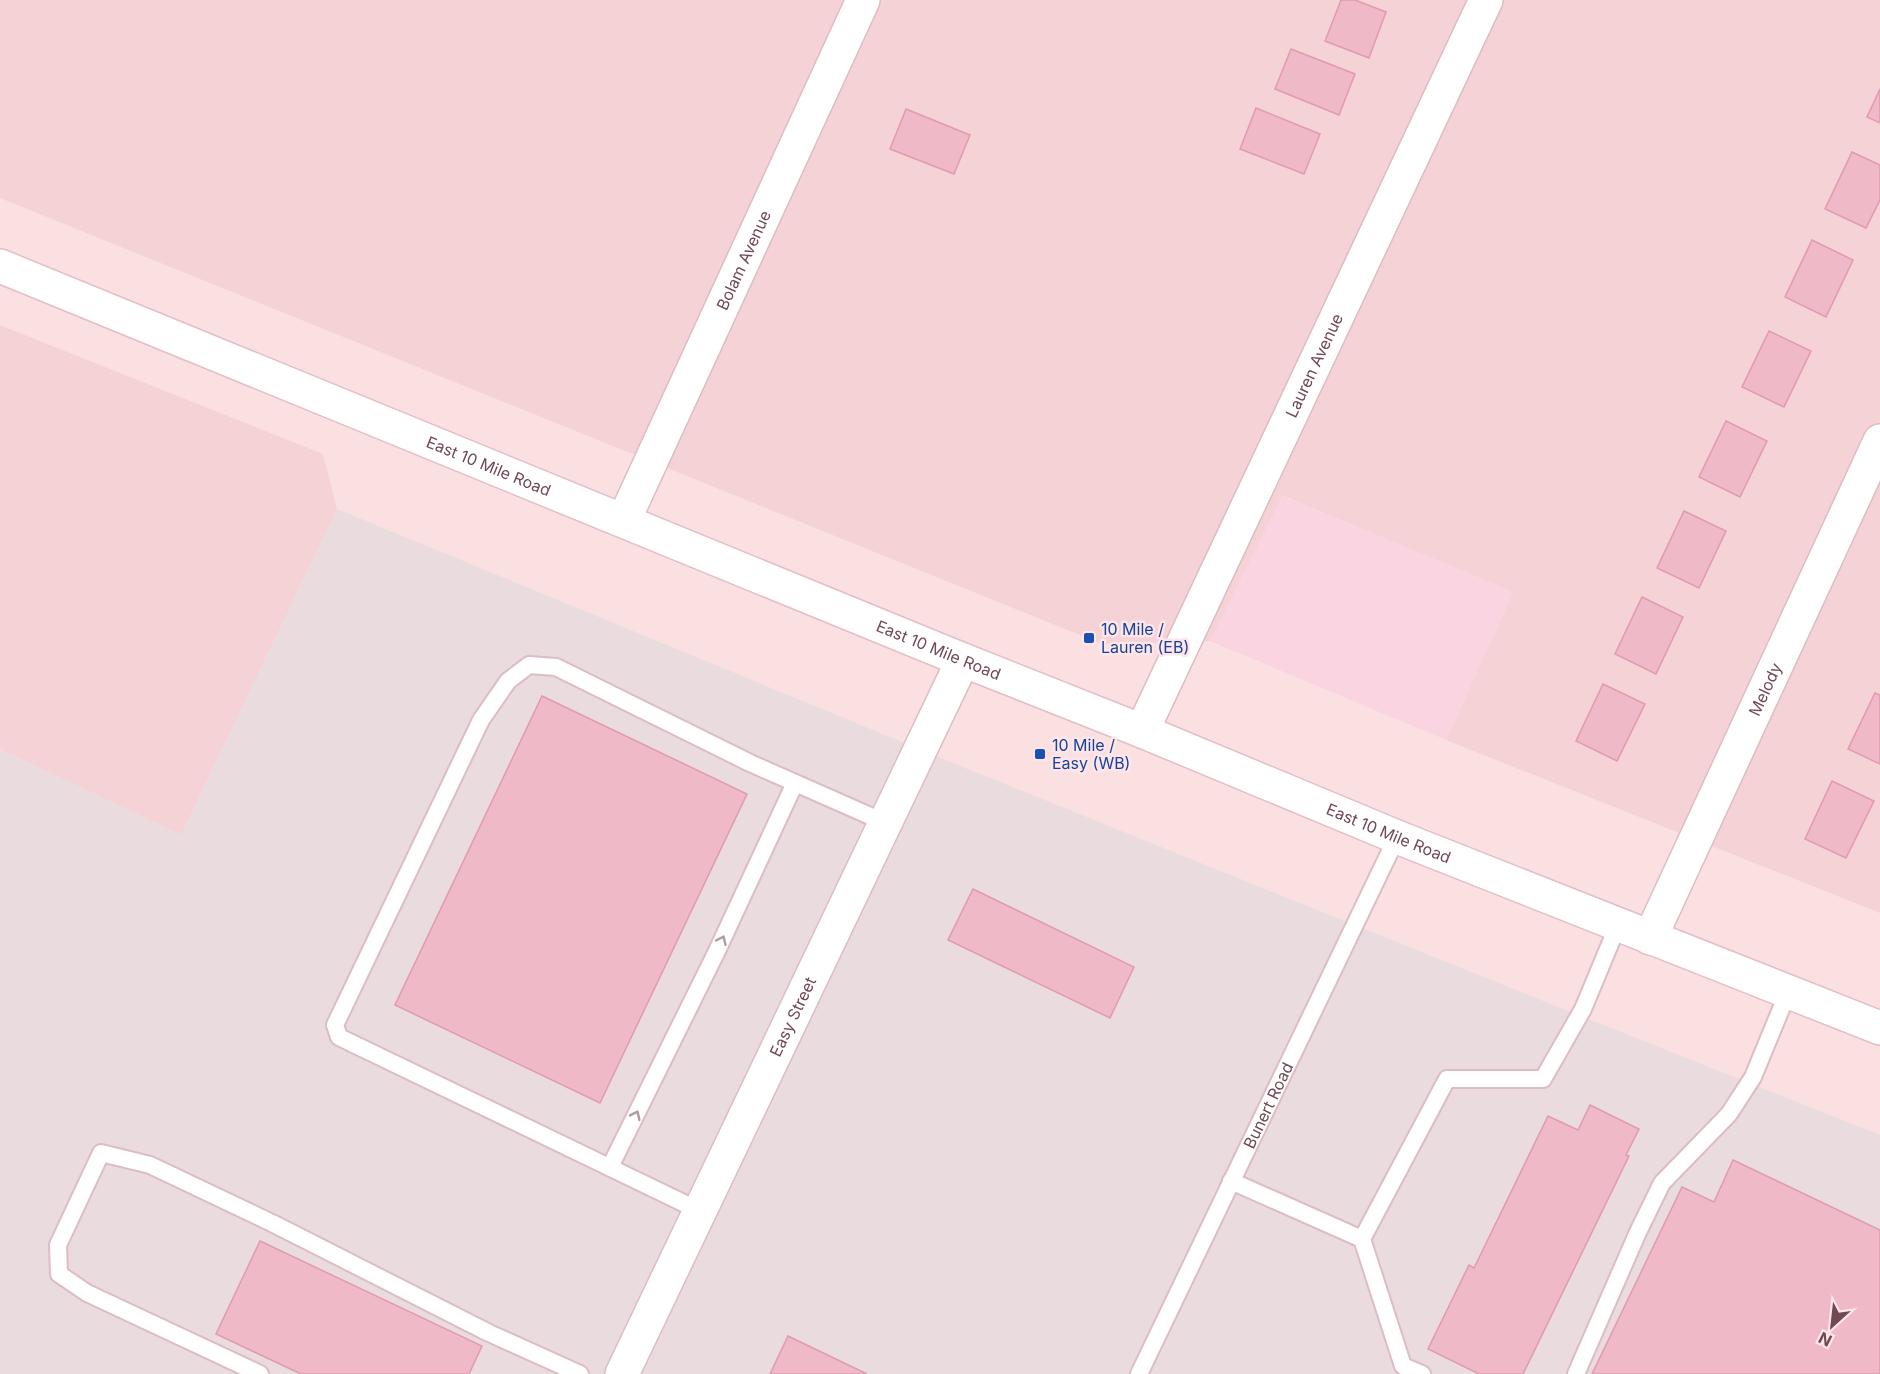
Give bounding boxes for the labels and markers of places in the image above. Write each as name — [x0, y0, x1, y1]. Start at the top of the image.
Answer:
place label: 10 Mile / Lauren (EB) — [1101, 619, 1189, 657]
marker: 10 Mile / Lauren (EB) — [1082, 631, 1096, 645]
place label: 10 Mile / Easy (WB) — [1052, 735, 1130, 773]
marker: 10 Mile / Easy (WB) — [1033, 747, 1047, 761]

